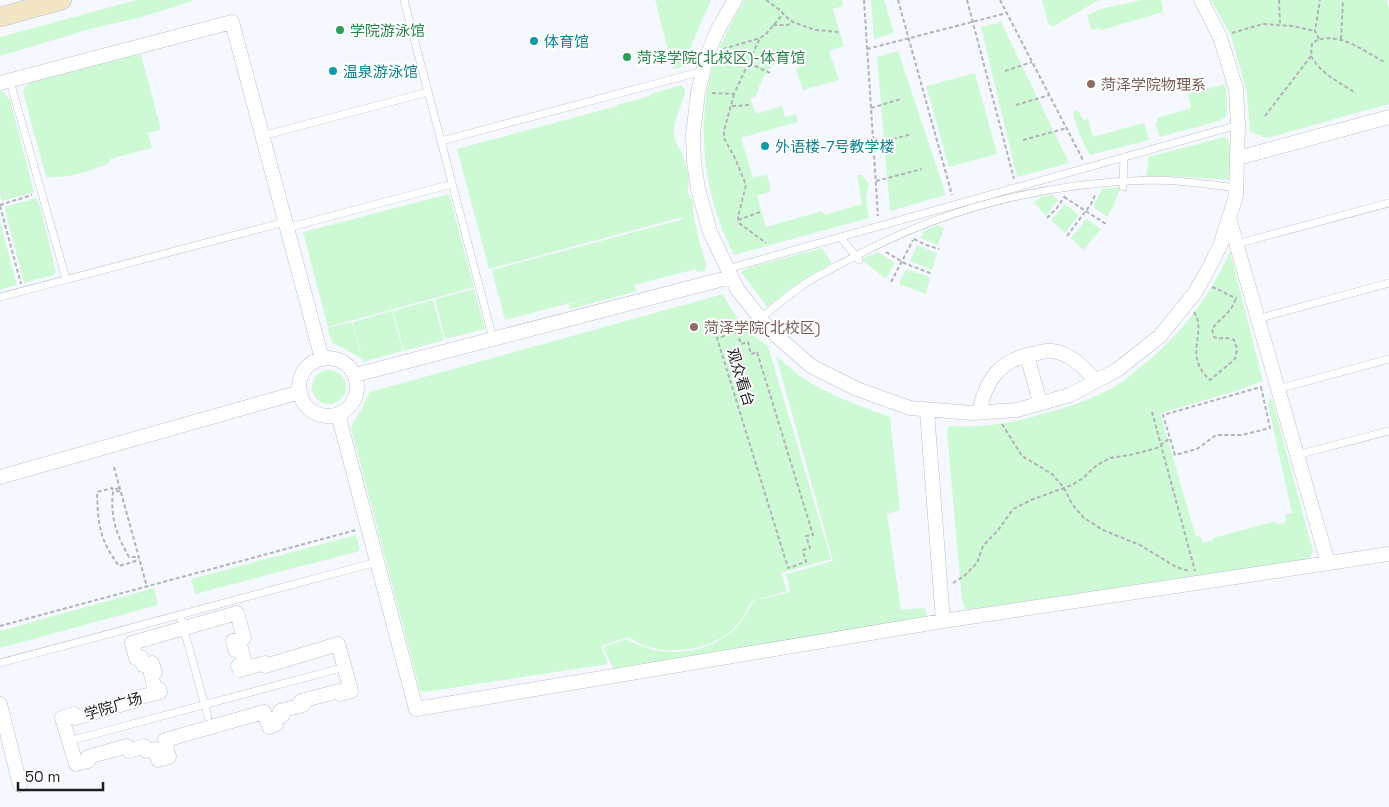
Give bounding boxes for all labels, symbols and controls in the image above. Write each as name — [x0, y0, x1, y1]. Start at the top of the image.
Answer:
place label: 学院游泳馆 — [350, 21, 425, 40]
marker: 学院游泳馆 — [334, 24, 346, 36]
place label: 体育馆 — [544, 32, 589, 51]
marker: 体育馆 — [528, 35, 540, 47]
place label: 菏泽学院(北校区)-体育馆 — [637, 48, 805, 68]
marker: 菏泽学院(北校区)-体育馆 — [621, 51, 633, 63]
place label: 温泉游泳馆 — [343, 62, 418, 81]
marker: 温泉游泳馆 — [327, 65, 339, 77]
place label: 菏泽学院物理系 — [1101, 75, 1206, 94]
marker: 菏泽学院物理系 — [1085, 78, 1097, 90]
place label: 外语楼-7号教学楼 — [775, 137, 894, 156]
marker: 外语楼-7号教学楼 — [759, 140, 771, 152]
place label: 菏泽学院(北校区) — [704, 318, 820, 338]
marker: 菏泽学院(北校区) — [688, 321, 700, 333]
street label: 观众看台 — [723, 346, 759, 408]
street label: 学院广场 — [82, 688, 144, 724]
scale bar — [18, 760, 102, 792]
text: 50 m — [25, 767, 60, 786]

